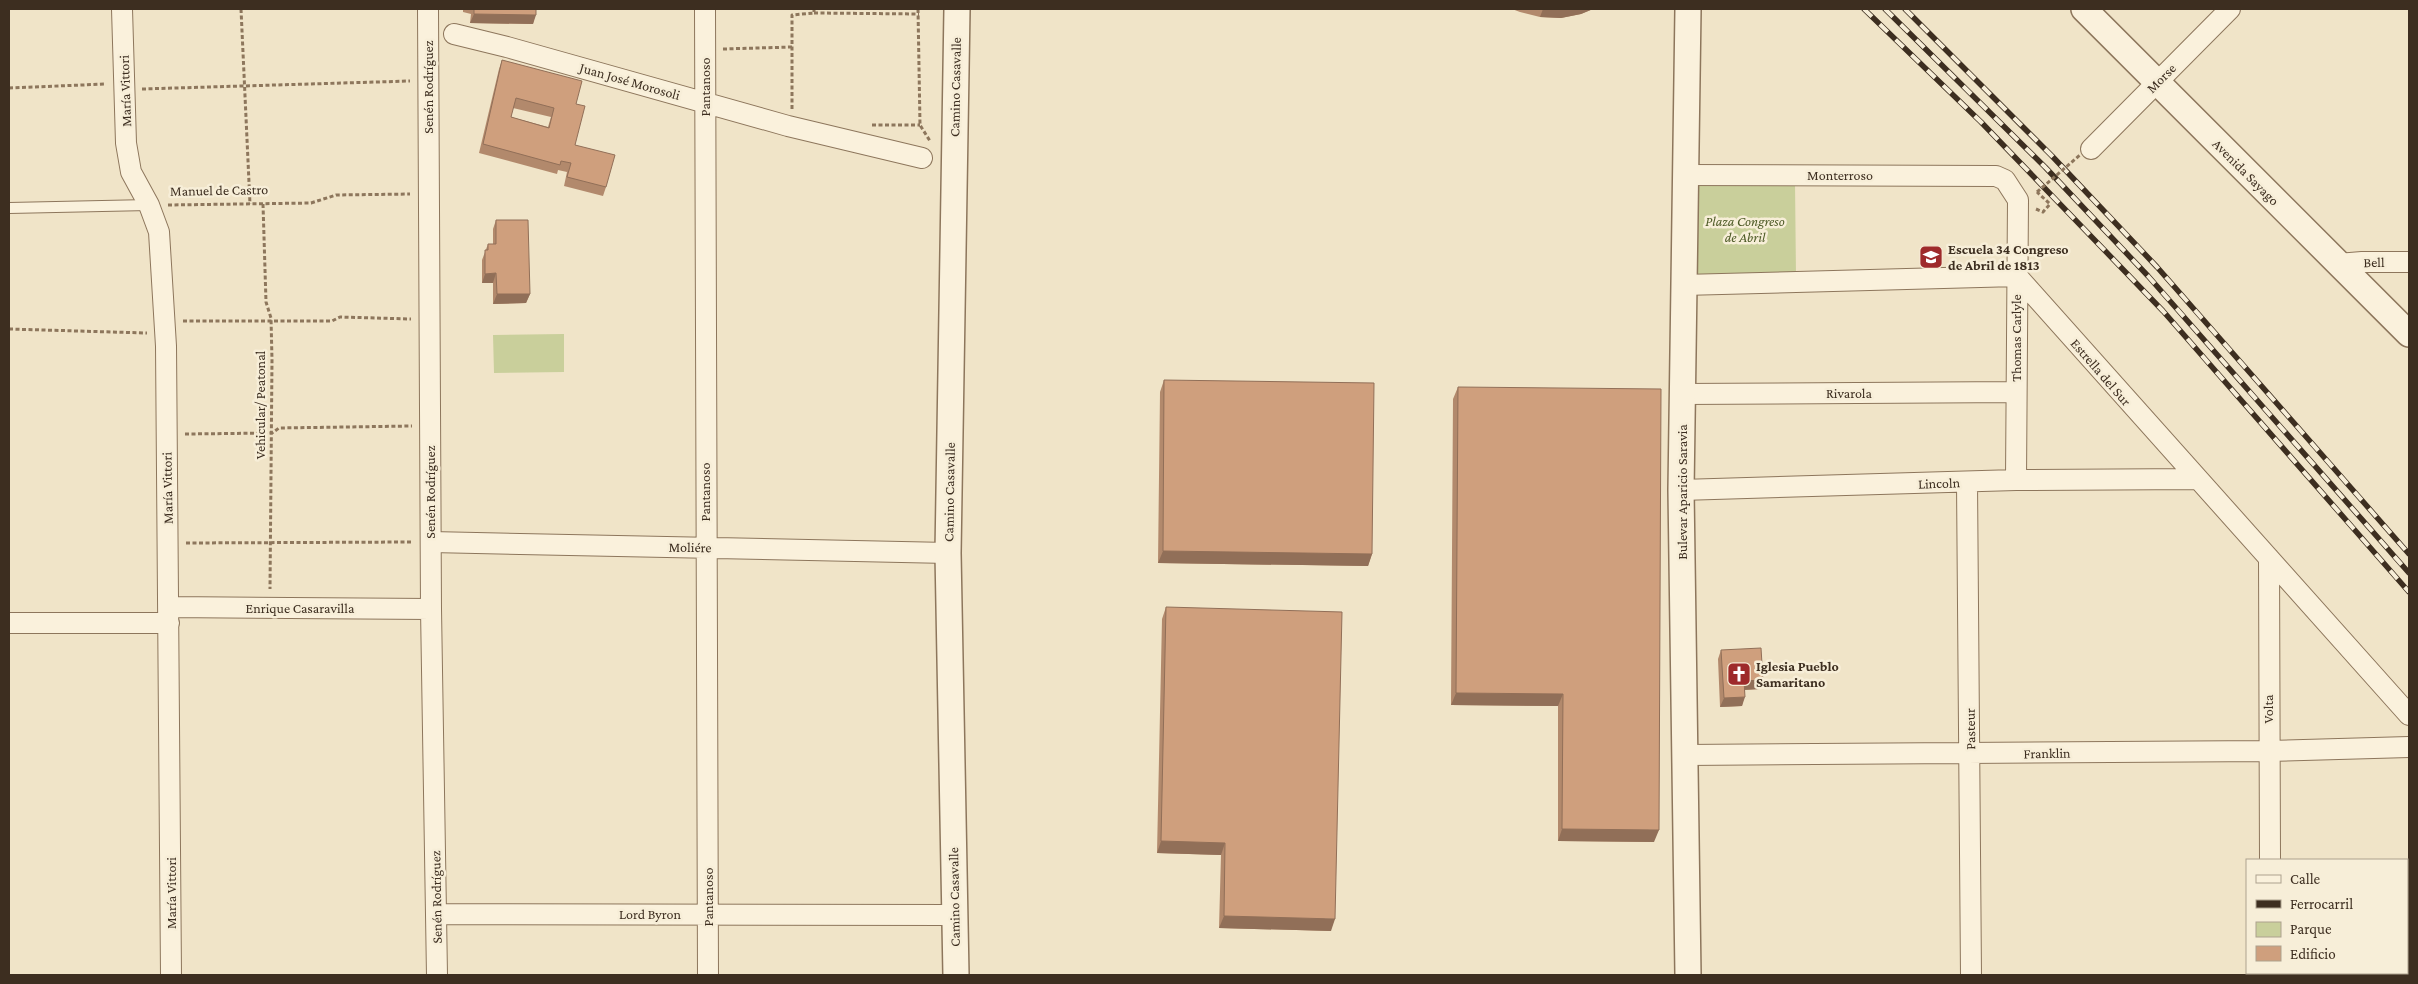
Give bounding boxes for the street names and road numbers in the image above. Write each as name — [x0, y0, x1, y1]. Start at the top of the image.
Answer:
street label: Camino Casavalle — [946, 37, 964, 137]
street label: Senén Rodríguez — [420, 40, 436, 134]
street label: María Vittori — [116, 54, 134, 127]
street label: Juan José Morosoli — [576, 58, 682, 103]
street label: Pantanoso — [697, 58, 713, 116]
street label: Morse — [2143, 60, 2179, 96]
street label: Avenida Sayago — [2209, 135, 2283, 209]
street label: Monterroso — [1807, 167, 1873, 183]
street label: Manuel de Castro — [170, 181, 268, 199]
street label: Bell — [2363, 254, 2385, 270]
street label: Thomas Carlyle — [2008, 294, 2024, 382]
street label: Estrella del Sur — [2067, 335, 2135, 409]
street label: Vehicular/ Peatonal — [252, 350, 268, 459]
street label: Rivarola — [1826, 385, 1873, 401]
street label: Bulevar Aparicio Saravia — [1674, 424, 1690, 560]
street label: Camino Casavalle — [940, 442, 958, 542]
street label: Senén Rodríguez — [422, 445, 438, 539]
street label: María Vittori — [158, 452, 176, 524]
street label: Pantanoso — [697, 463, 713, 521]
street label: Lincoln — [1918, 474, 1961, 492]
street label: Moliére — [668, 539, 712, 555]
street label: Enrique Casaravilla — [246, 600, 355, 616]
street label: Volta — [2260, 694, 2276, 724]
street label: Pasteur — [1962, 708, 1978, 750]
street label: Franklin — [2023, 745, 2071, 761]
street label: Camino Casavalle — [945, 847, 963, 947]
street label: Senén Rodríguez — [427, 850, 445, 944]
street label: María Vittori — [163, 857, 179, 929]
street label: Pantanoso — [700, 868, 716, 926]
street label: Lord Byron — [619, 906, 681, 922]

